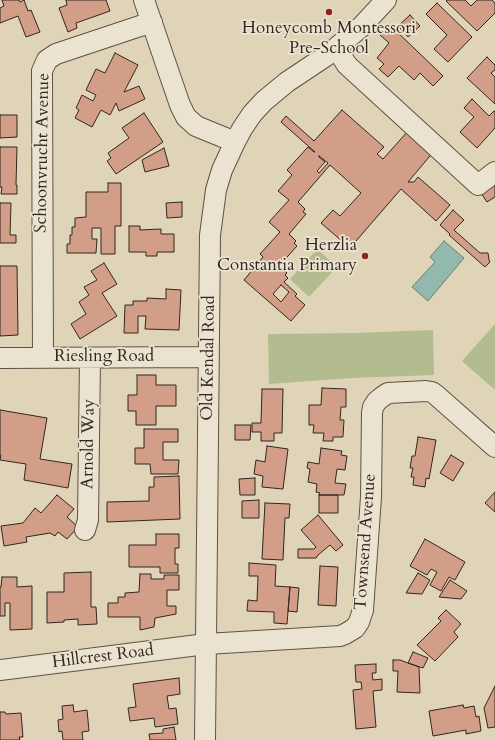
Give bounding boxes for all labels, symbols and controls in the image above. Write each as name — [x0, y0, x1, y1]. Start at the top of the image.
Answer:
marker: Honeycomb Montessori Pre-School — [324, 7, 334, 17]
place label: Honeycomb Montessori Pre-School — [242, 19, 416, 59]
street label: Schoonvrucht Avenue — [31, 73, 55, 233]
place label: Herzlia Constantia Primary — [217, 236, 357, 276]
marker: Herzlia Constantia Primary — [360, 251, 370, 261]
street label: Old Kendal Road — [198, 295, 220, 421]
street label: Riesling Road — [54, 347, 154, 367]
street label: Arnold Way — [78, 399, 100, 489]
street label: Townsend Avenue — [351, 473, 381, 611]
street label: Hillcrest Road — [51, 641, 155, 673]

